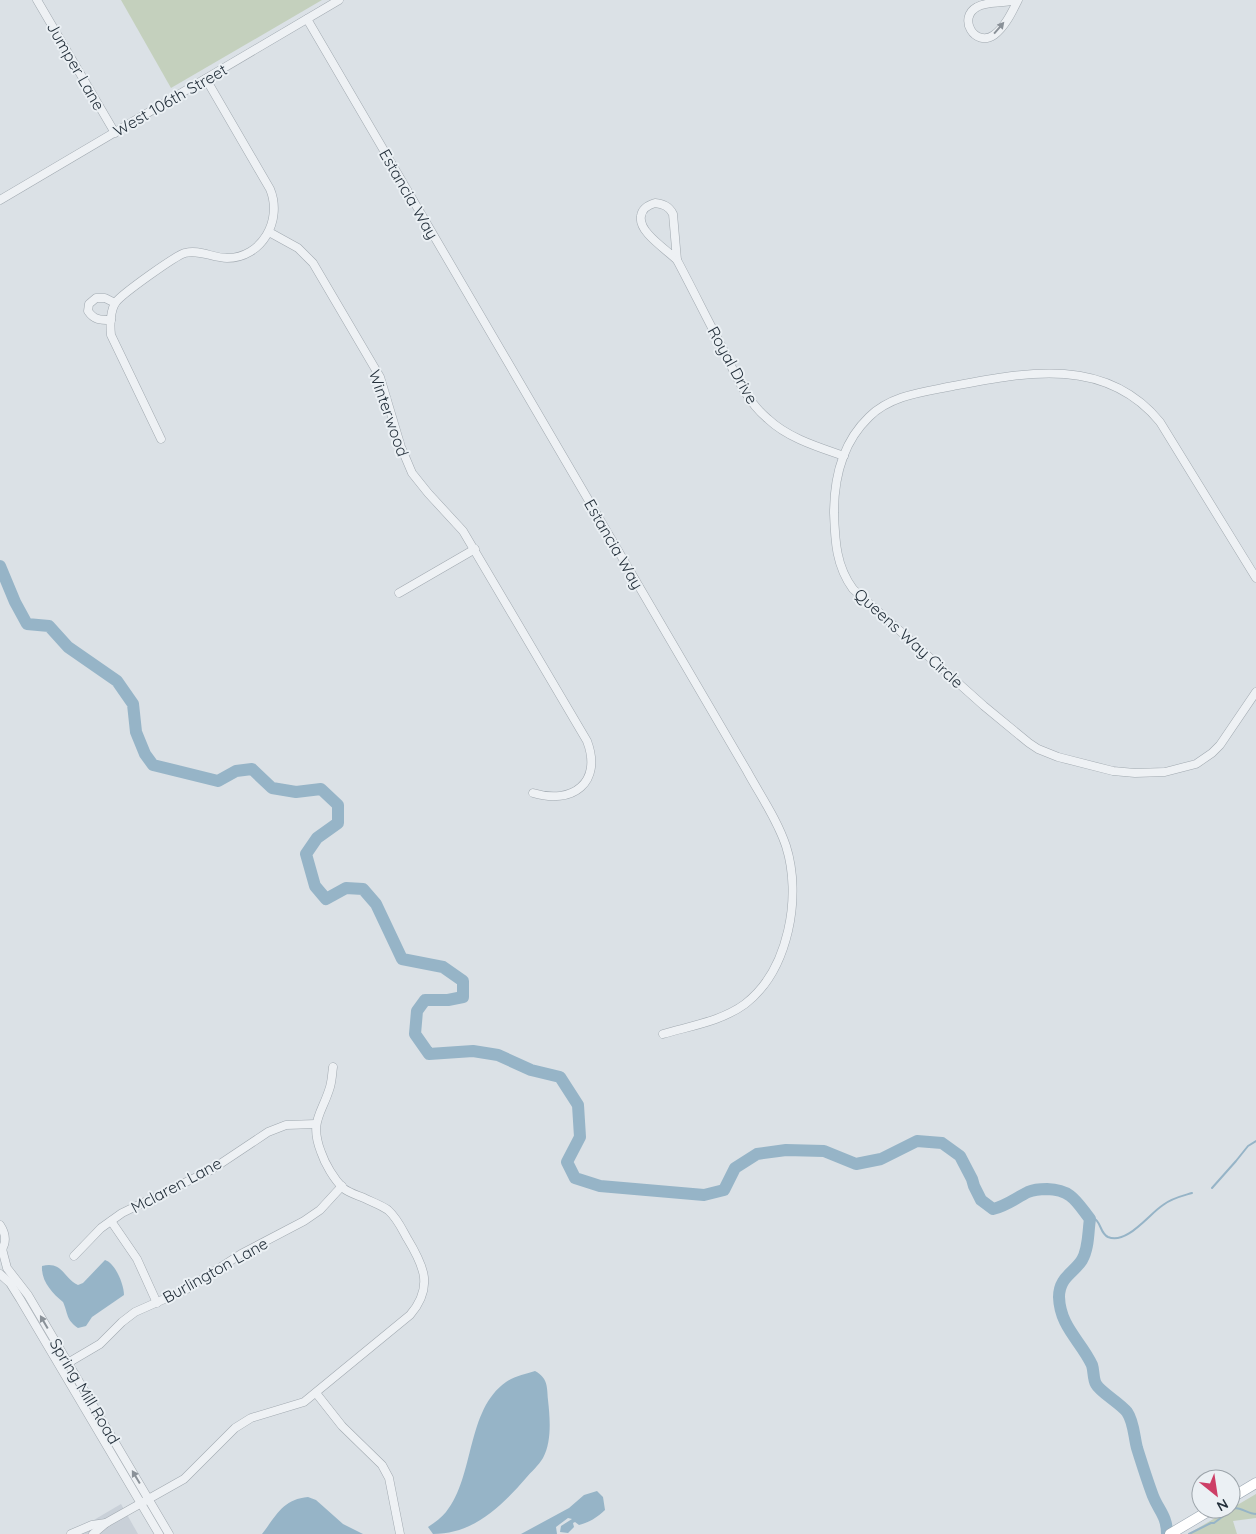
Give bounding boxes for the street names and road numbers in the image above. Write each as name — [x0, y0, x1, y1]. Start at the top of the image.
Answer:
street label: Jumper Lane — [43, 18, 109, 114]
street label: West 106th Street — [109, 59, 231, 141]
street label: Estancia Way — [375, 145, 443, 243]
street label: Royal Drive — [703, 323, 763, 407]
street label: Winterwood — [365, 367, 413, 459]
street label: Estancia Way — [580, 495, 648, 593]
street label: Queens Way Circle — [850, 584, 968, 692]
street label: Mclaren Lane — [127, 1153, 225, 1217]
street label: Burlington Lane — [159, 1233, 271, 1307]
street label: Spring Mill Road — [46, 1334, 124, 1448]

